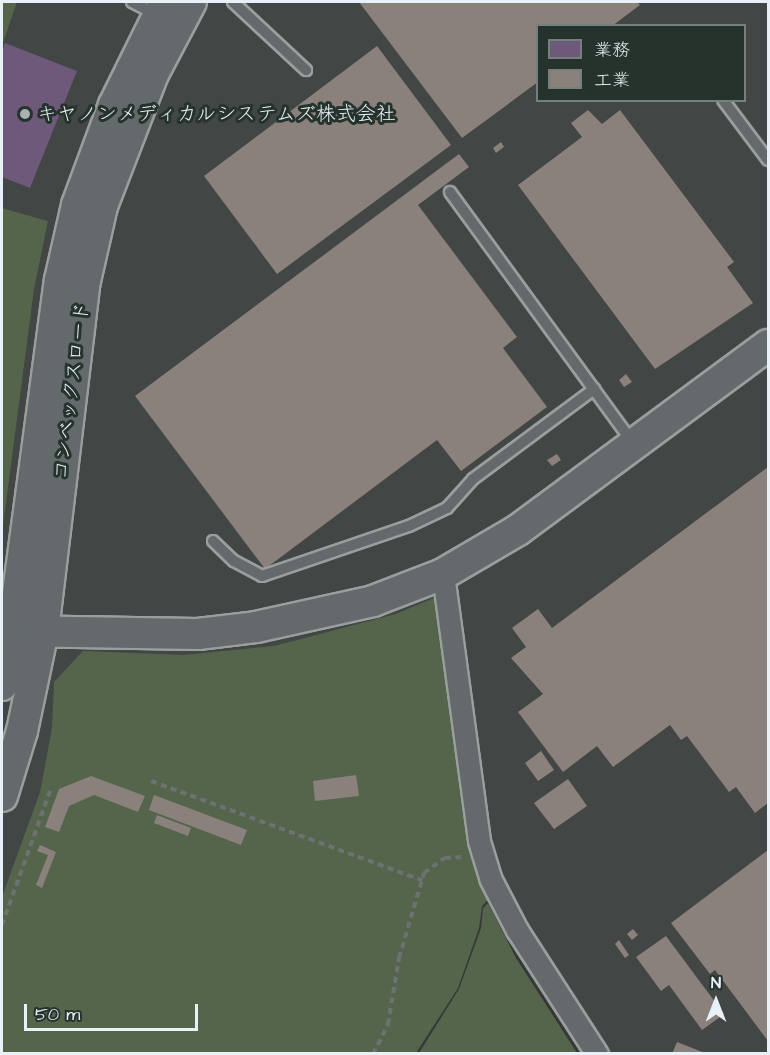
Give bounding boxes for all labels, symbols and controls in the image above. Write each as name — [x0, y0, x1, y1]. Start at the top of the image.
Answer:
legend — [536, 24, 746, 102]
text: 業務 — [594, 38, 630, 63]
text: 工業 — [594, 68, 630, 93]
place label: キヤノンメディカルシステムズ株式会社 — [37, 102, 397, 126]
marker: キヤノンメディカルシステムズ株式会社 — [18, 107, 32, 121]
street label: コンベックスロード — [49, 300, 95, 482]
north arrow — [686, 971, 746, 1031]
text: N — [711, 972, 721, 994]
scale bar — [27, 992, 201, 1030]
text: 50 m — [35, 1002, 80, 1027]

